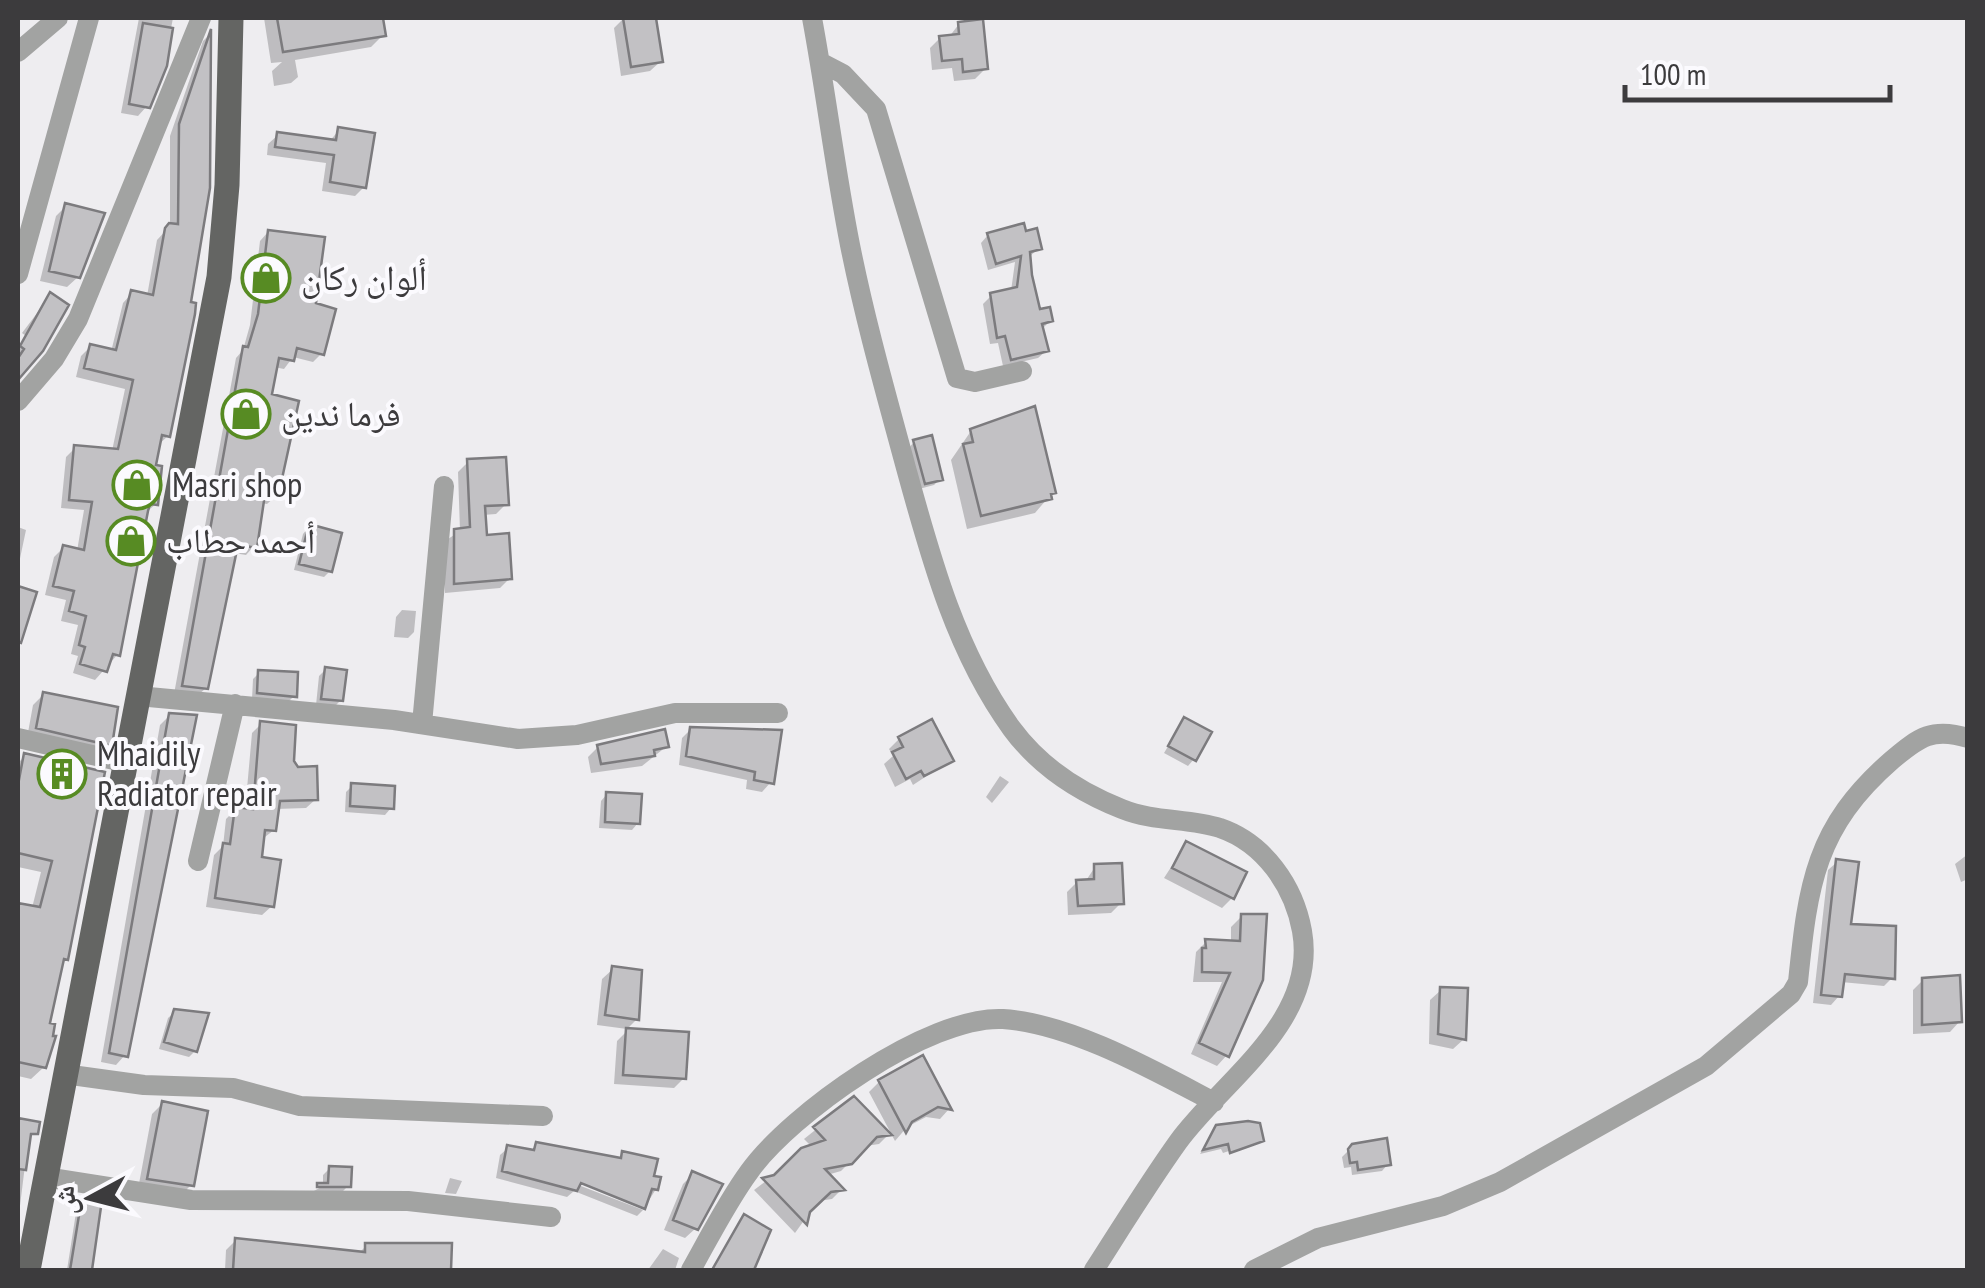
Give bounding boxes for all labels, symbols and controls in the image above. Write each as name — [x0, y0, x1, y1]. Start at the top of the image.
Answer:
scale bar — [1625, 40, 1890, 102]
text: 100 m — [1640, 54, 1706, 93]
shop icon: ألوان ركان — [240, 252, 292, 304]
place label: ألوان ركان — [301, 254, 427, 300]
shop icon: فرما ندين — [220, 388, 272, 440]
place label: فرما ندين — [281, 390, 401, 436]
shop icon: Masri shop — [111, 459, 163, 511]
place label: Masri shop — [172, 461, 302, 507]
shop icon: أحمد حطاب — [105, 515, 157, 567]
place label: أحمد حطاب — [166, 517, 315, 563]
place label: Mhaidily Radiator repair — [97, 730, 277, 816]
building icon: Mhaidily Radiator repair — [36, 748, 88, 800]
north arrow — [40, 1148, 140, 1248]
text: ش — [45, 1184, 85, 1218]

